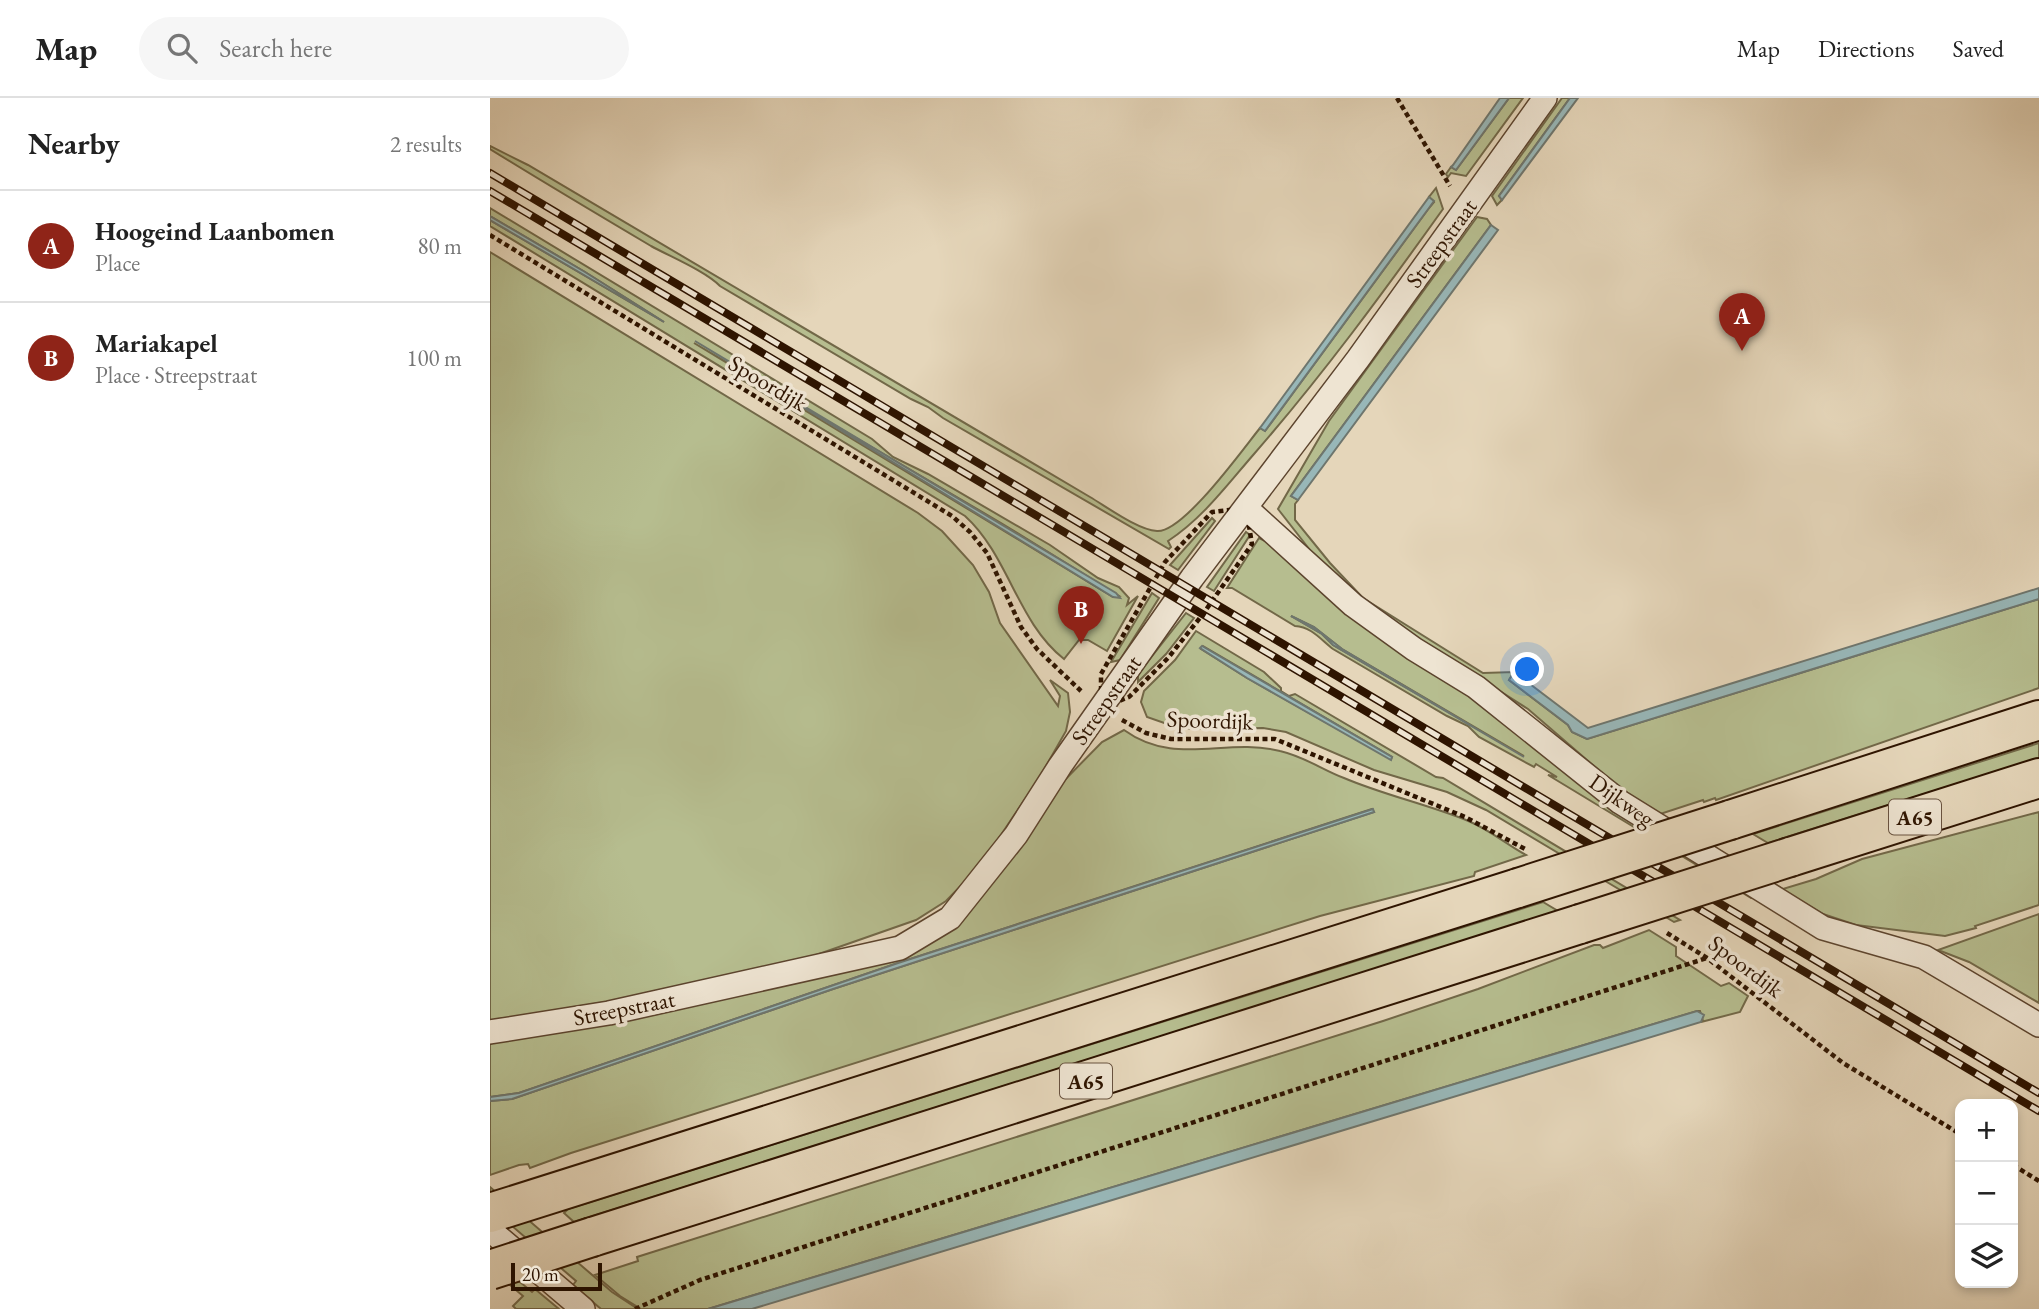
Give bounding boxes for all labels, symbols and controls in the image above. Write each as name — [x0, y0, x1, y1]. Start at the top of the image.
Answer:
search box — [139, 17, 629, 80]
text: Map — [35, 27, 97, 70]
icon: search — [163, 29, 201, 67]
text: Search here — [219, 31, 332, 65]
text: Map — [1737, 33, 1780, 64]
text: Directions — [1818, 33, 1915, 64]
text: Saved — [1953, 33, 2004, 64]
text: Nearby — [28, 124, 120, 163]
text: 2 results — [390, 129, 462, 159]
street label: Streepstraat — [1399, 192, 1484, 294]
text: Hoogeind Laanbomen — [95, 214, 335, 248]
text: A — [43, 231, 59, 261]
text: 80 m — [417, 231, 462, 261]
text: Place — [95, 248, 140, 278]
pin: A — [1719, 293, 1765, 351]
text: Mariakapel — [95, 326, 218, 360]
text: B — [44, 343, 58, 373]
text: 100 m — [406, 343, 462, 373]
street label: Spoordijk — [723, 348, 814, 419]
text: Place · Streepstraat — [95, 360, 257, 390]
pin: B — [1058, 586, 1104, 644]
street label: Streepstraat — [1064, 649, 1148, 751]
your location — [1510, 652, 1544, 686]
street label: Spoordijk — [1166, 704, 1255, 737]
street label: Dijkweg — [1583, 767, 1661, 834]
road number: A65 — [1889, 800, 1941, 834]
street label: Spoordijk — [1702, 928, 1790, 1005]
street label: Streepstraat — [571, 983, 678, 1033]
road number: A65 — [1060, 1063, 1112, 1098]
map controls — [1955, 1099, 2018, 1288]
button: + — [1955, 1099, 2018, 1162]
button: − — [1955, 1162, 2018, 1225]
button: layers — [1955, 1225, 2018, 1288]
scale bar — [511, 1260, 602, 1292]
text: 20 m — [522, 1262, 559, 1287]

